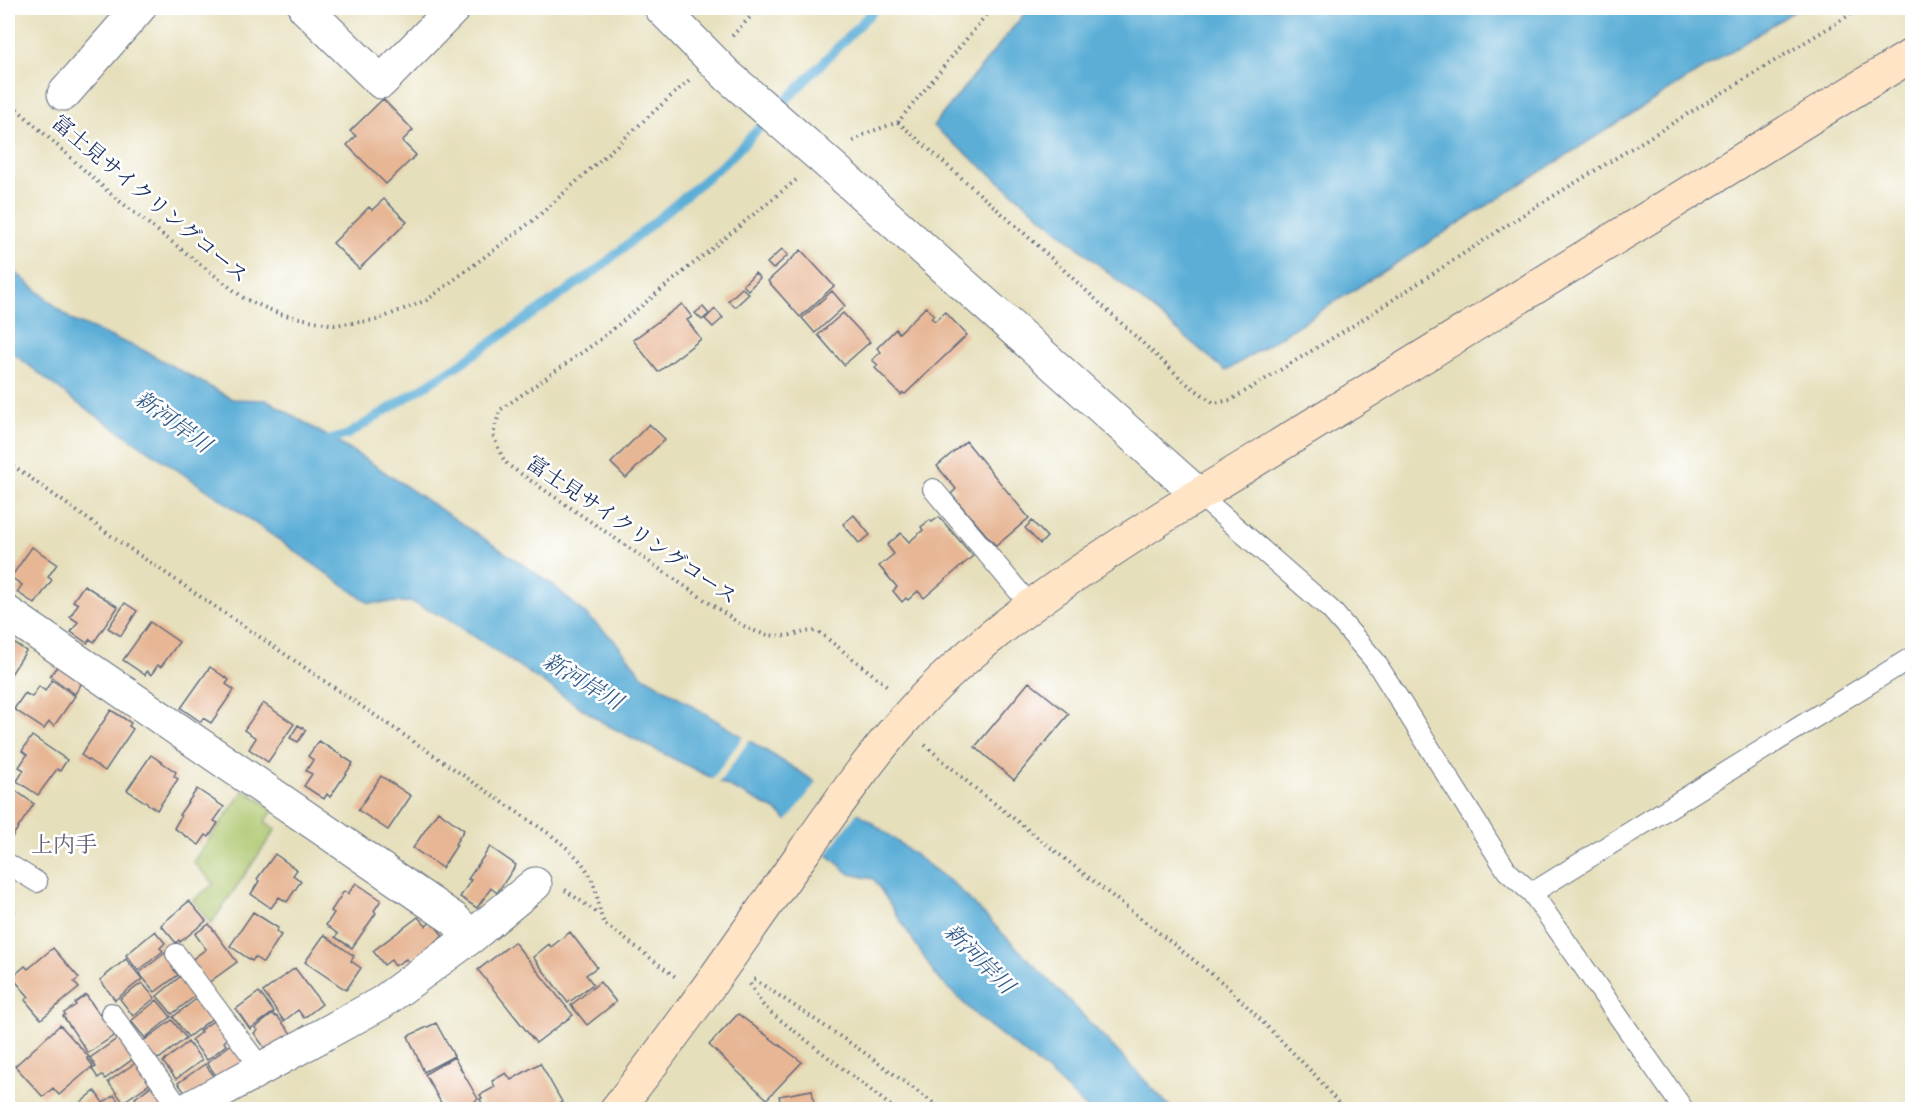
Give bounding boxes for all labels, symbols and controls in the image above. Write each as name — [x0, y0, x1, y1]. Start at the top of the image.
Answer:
street label: 富士見サイクリングコース — [45, 109, 253, 291]
water label: 新河岸川 — [127, 385, 218, 463]
street label: 富士見サイクリングコース — [520, 450, 742, 612]
water label: 新河岸川 — [536, 647, 629, 720]
district label: 上内手 — [31, 831, 97, 862]
water label: 新河岸川 — [936, 918, 1021, 1003]

